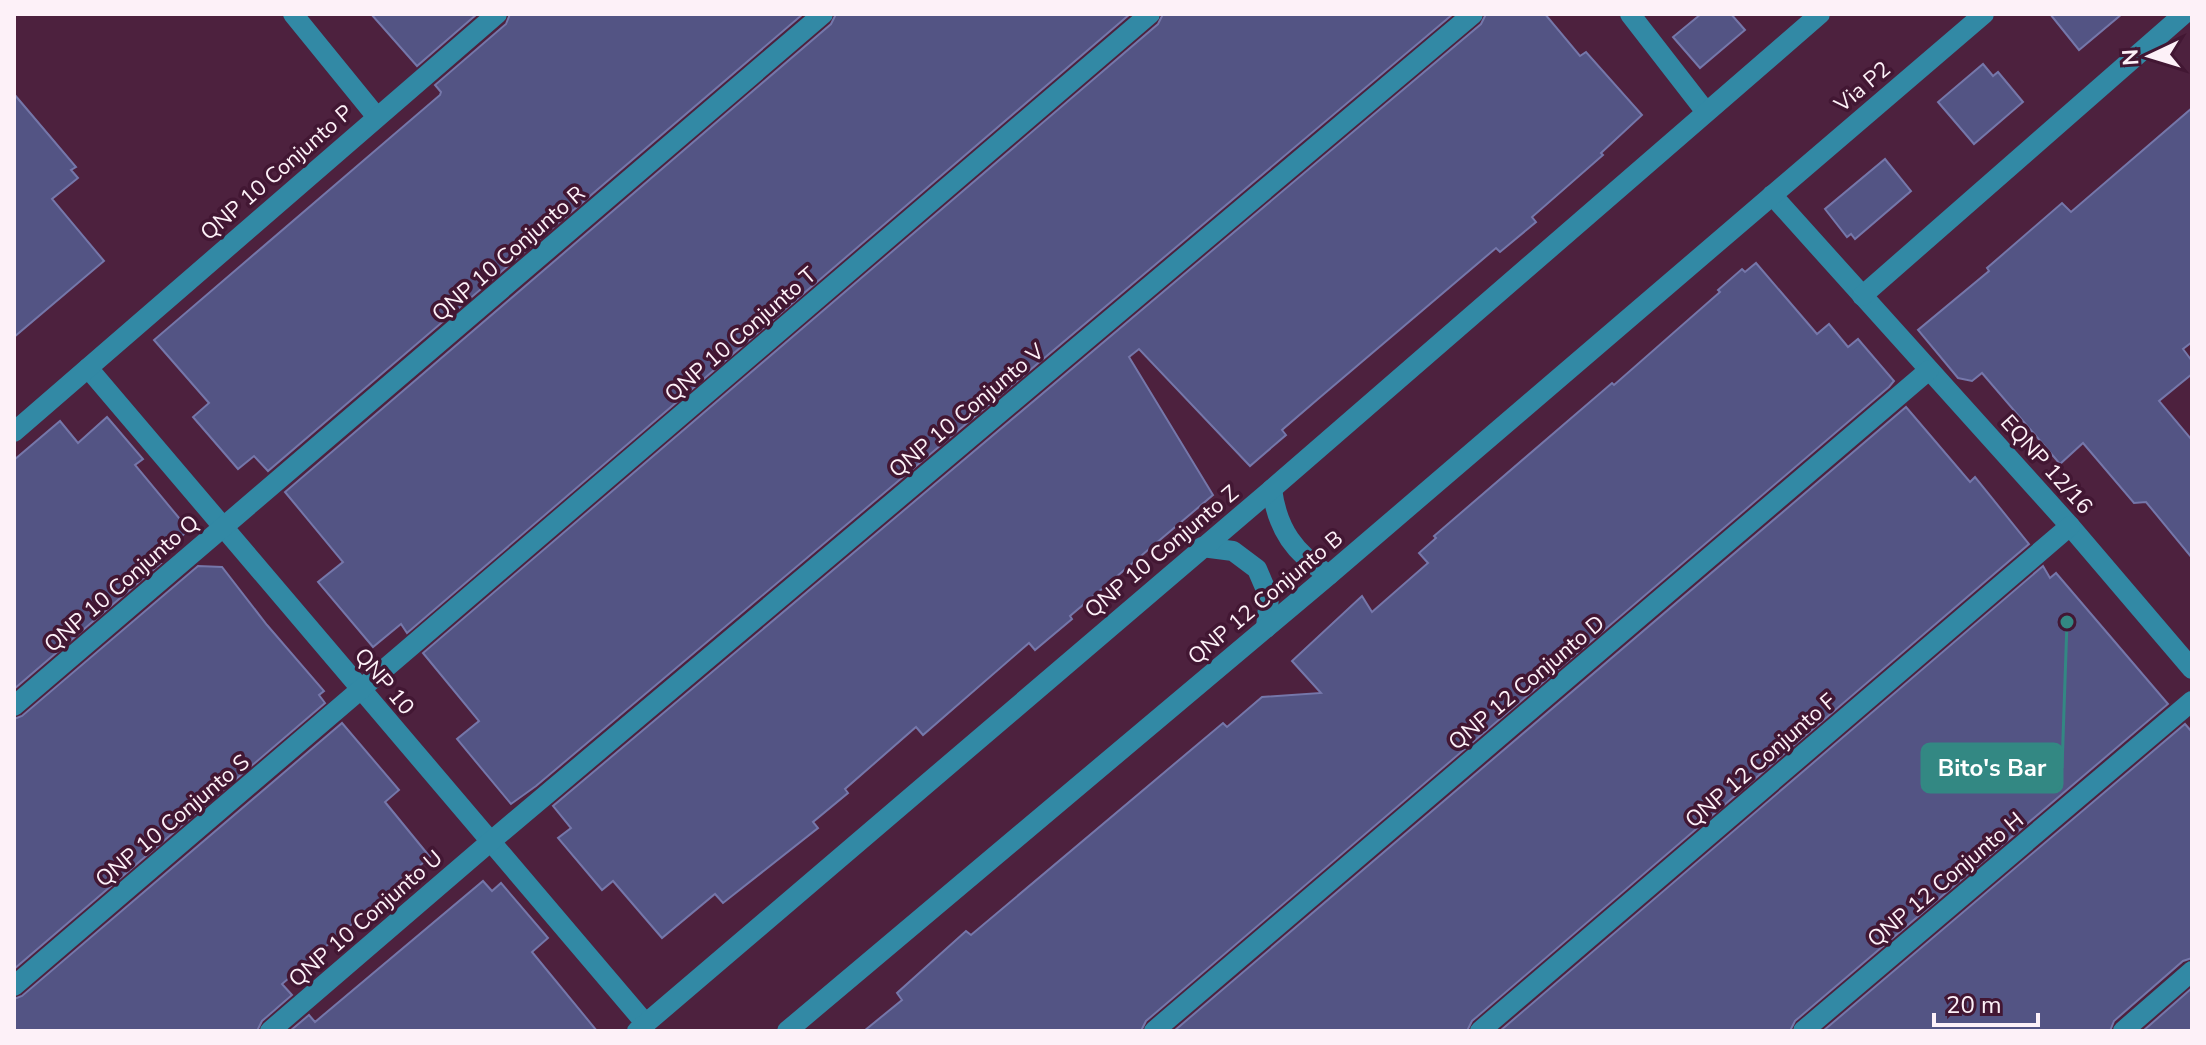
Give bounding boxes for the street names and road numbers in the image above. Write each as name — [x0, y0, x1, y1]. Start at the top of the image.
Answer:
street label: Via P2 — [1827, 54, 1897, 120]
street label: QNP 10 Conjunto P — [194, 98, 359, 247]
street label: QNP 10 Conjunto R — [426, 179, 592, 329]
street label: QNP 10 Conjunto T — [658, 260, 824, 409]
street label: QNP 10 Conjunto V — [883, 336, 1051, 485]
street label: EQNP 12/16 — [1993, 408, 2099, 521]
street label: QNP 10 Conjunto Z — [1078, 479, 1245, 625]
street label: QNP 10 Conjunto Q — [38, 508, 205, 659]
street label: QNP 12 Conjunto B — [1182, 524, 1350, 672]
street label: QNP 12 Conjunto D — [1442, 608, 1611, 757]
street label: QNP 10 — [347, 642, 421, 722]
street label: QNP 12 Conjunto F — [1679, 687, 1843, 835]
street label: QNP 10 Conjunto S — [89, 747, 256, 894]
street label: QNP 12 Conjunto H — [1861, 805, 2030, 954]
street label: QNP 10 Conjunto U — [282, 843, 449, 994]

